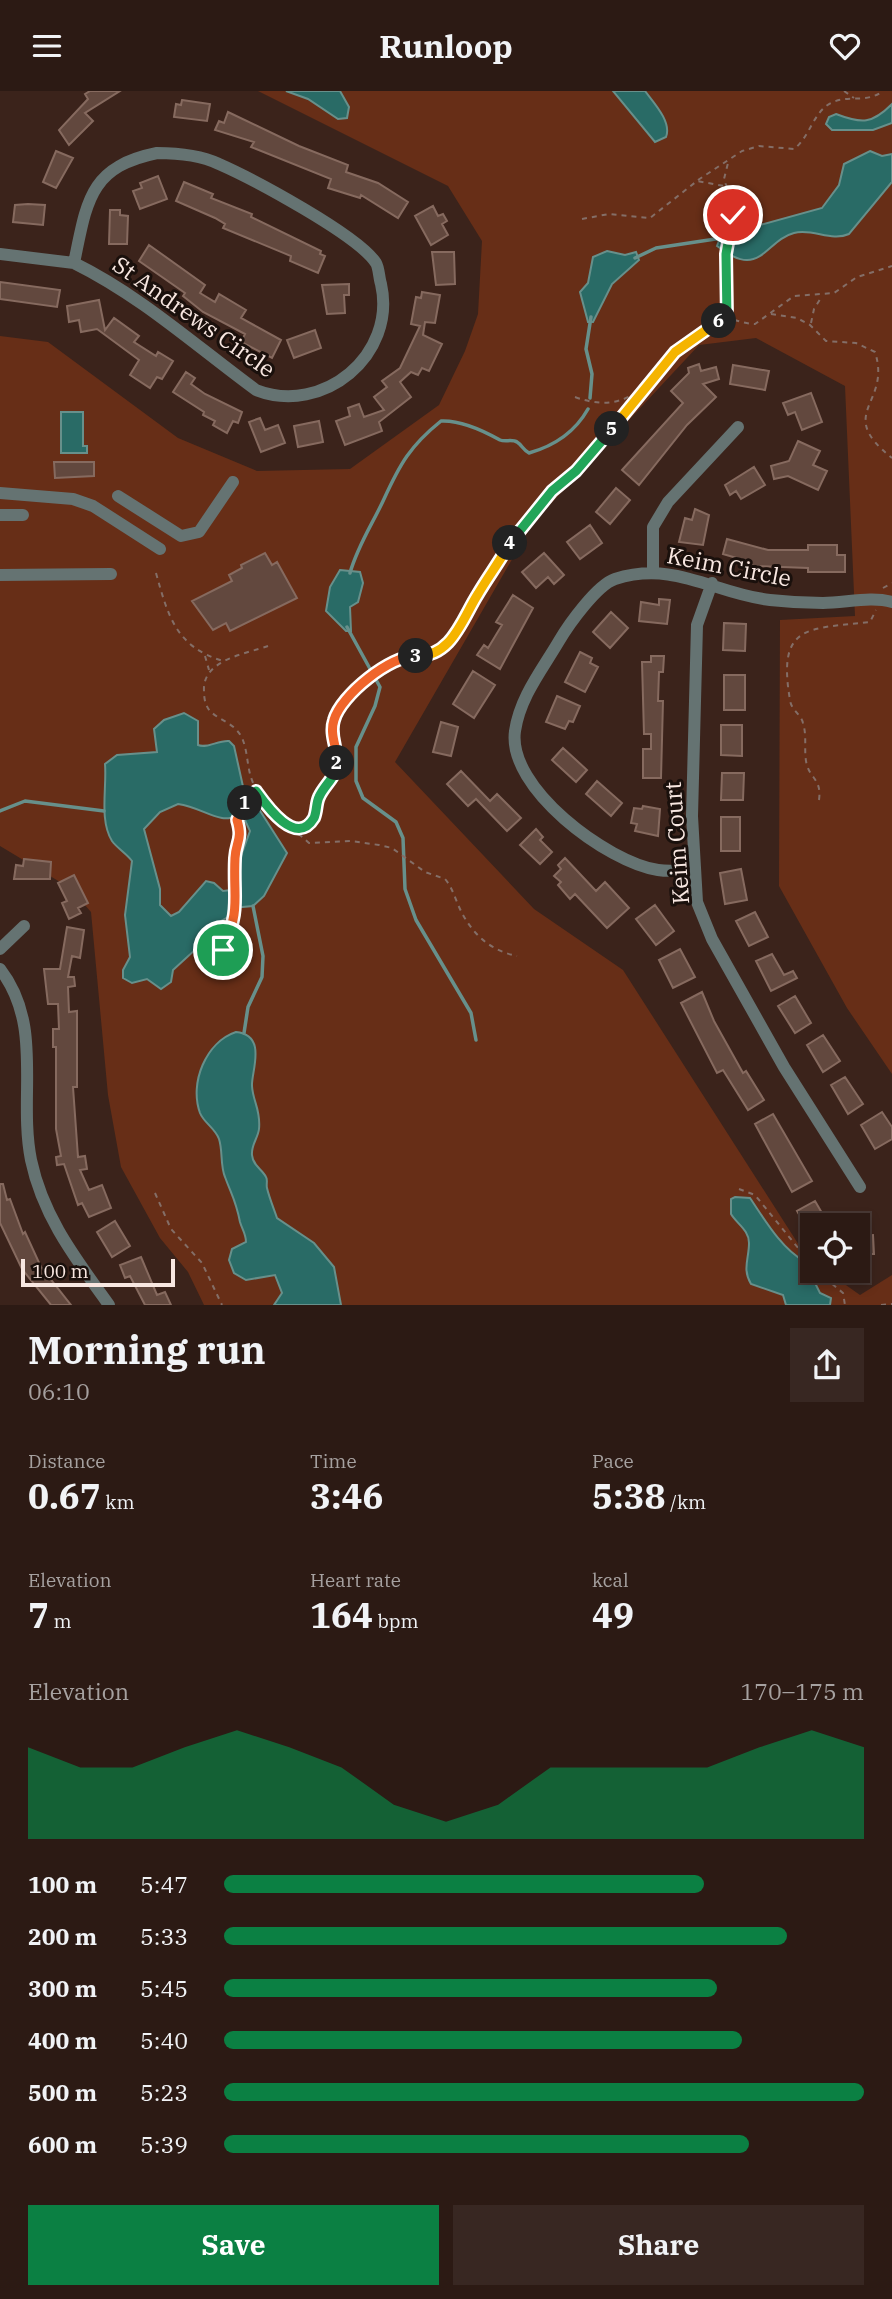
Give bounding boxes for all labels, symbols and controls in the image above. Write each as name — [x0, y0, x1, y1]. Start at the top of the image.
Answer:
text: Runloop — [379, 25, 513, 67]
icon: menu — [28, 27, 66, 65]
icon: heart — [826, 27, 864, 65]
pin — [703, 185, 763, 245]
icon: check — [714, 196, 752, 234]
street label: St Andrews Circle — [107, 249, 282, 383]
pin: 6 — [702, 303, 736, 338]
text: 6 — [713, 308, 724, 332]
pin: 5 — [594, 411, 630, 447]
text: 5 — [606, 416, 617, 440]
pin: 4 — [492, 525, 528, 561]
text: 4 — [504, 530, 515, 554]
street label: Keim Circle — [664, 539, 794, 593]
pin: 3 — [398, 639, 434, 673]
text: 3 — [410, 643, 421, 667]
pin: 2 — [320, 745, 354, 781]
text: 2 — [331, 750, 342, 774]
street label: Keim Court — [657, 781, 695, 905]
pin: 1 — [228, 785, 262, 821]
text: 1 — [239, 790, 250, 814]
pin — [193, 920, 253, 980]
icon: arrive — [204, 931, 242, 969]
map controls — [800, 1213, 870, 1283]
button: locate — [800, 1213, 870, 1283]
scale bar — [21, 1256, 175, 1288]
text: 100 m — [32, 1259, 89, 1283]
text: Morning run — [28, 1325, 266, 1374]
button: share — [790, 1328, 864, 1402]
text: 06:10 — [28, 1376, 90, 1406]
text: Distance — [28, 1449, 106, 1473]
text: Time — [310, 1449, 357, 1473]
text: Pace — [592, 1449, 634, 1473]
text: 0.67 — [28, 1473, 101, 1519]
text: 3:46 — [310, 1473, 384, 1519]
text: 5:38 — [592, 1473, 666, 1519]
text: km — [101, 1490, 135, 1514]
text: /km — [666, 1490, 706, 1514]
text: Elevation — [28, 1568, 112, 1592]
text: Heart rate — [310, 1568, 401, 1592]
text: kcal — [592, 1568, 629, 1592]
text: 7 — [28, 1592, 49, 1638]
text: 164 — [310, 1592, 373, 1638]
text: 49 — [592, 1592, 634, 1638]
text: m — [49, 1609, 72, 1633]
text: bpm — [373, 1609, 419, 1633]
text: Elevation — [28, 1676, 129, 1706]
text: 170–175 m — [740, 1676, 864, 1706]
text: 100 m — [28, 1869, 97, 1899]
text: 5:47 — [140, 1869, 188, 1899]
text: 200 m — [28, 1921, 97, 1951]
text: 5:33 — [140, 1921, 188, 1951]
text: 300 m — [28, 1973, 97, 2003]
text: 5:45 — [140, 1973, 188, 2003]
text: 400 m — [28, 2025, 97, 2055]
text: 5:40 — [140, 2025, 188, 2055]
text: 500 m — [28, 2077, 97, 2107]
text: 5:23 — [140, 2077, 188, 2107]
text: 600 m — [28, 2129, 97, 2159]
text: 5:39 — [140, 2129, 188, 2159]
button: Save — [28, 2205, 439, 2285]
button: Share — [453, 2205, 864, 2285]

